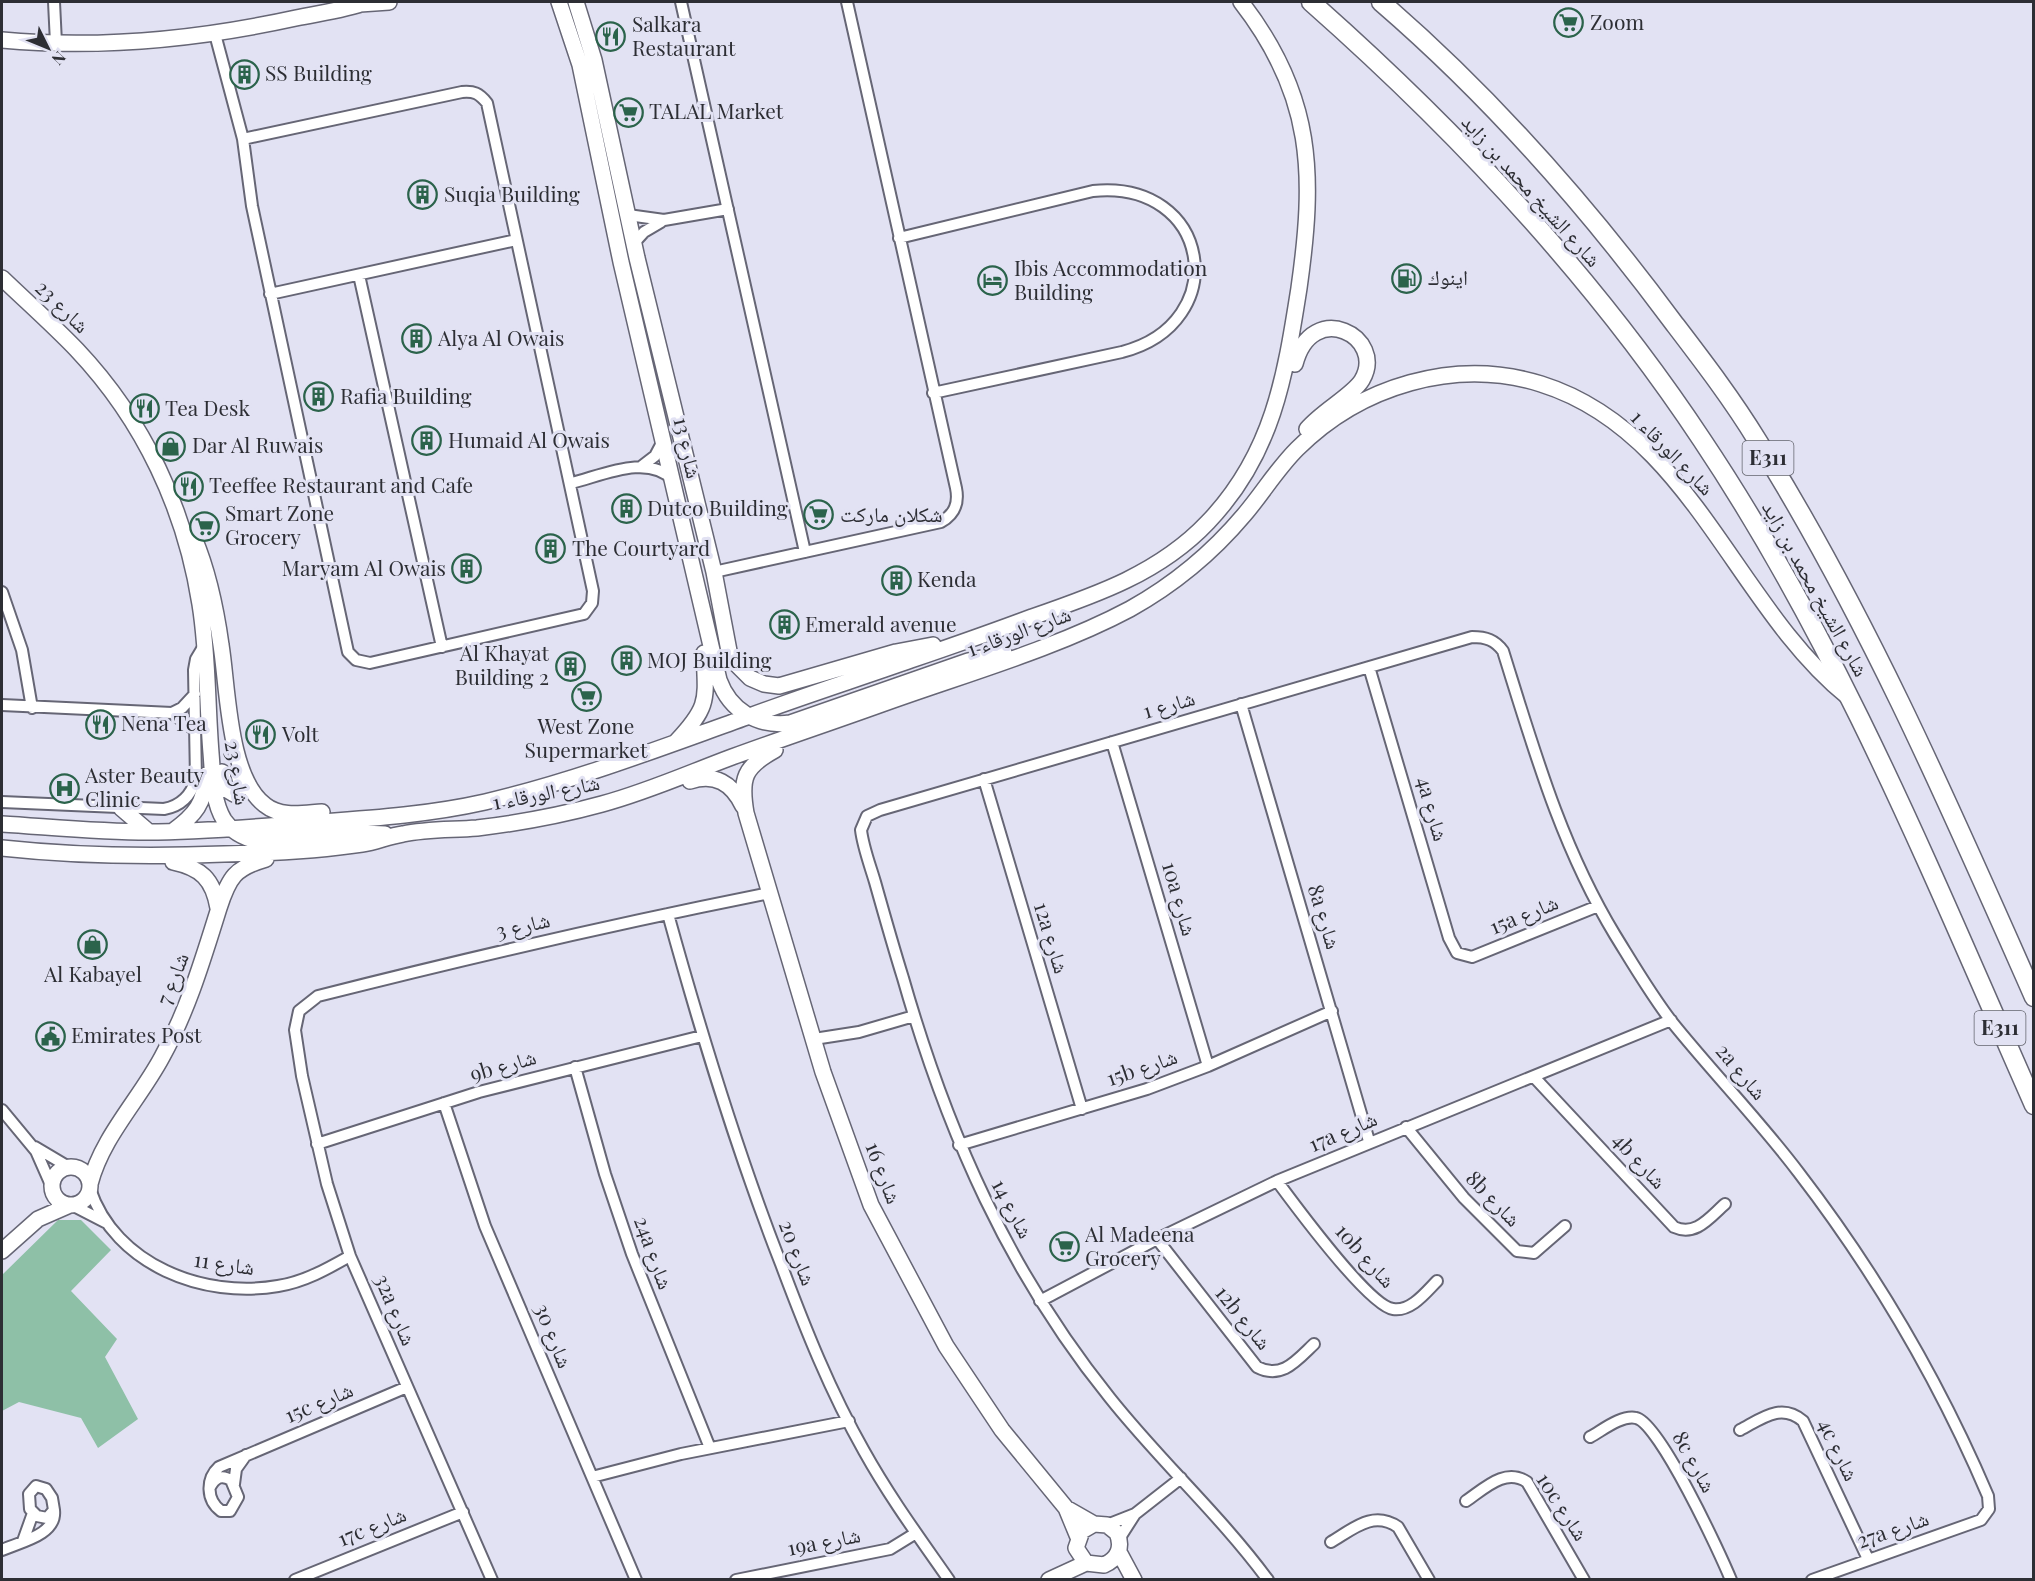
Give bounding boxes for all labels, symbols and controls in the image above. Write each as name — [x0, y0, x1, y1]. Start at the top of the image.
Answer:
supermarket icon: Zoom — [1553, 7, 1585, 39]
place label: Zoom — [1590, 7, 1644, 35]
place label: Salkara Restaurant — [632, 9, 736, 61]
north arrow — [18, 18, 78, 78]
restaurant icon: Salkara Restaurant — [595, 21, 627, 53]
text: N — [47, 47, 71, 70]
building icon: SS Building — [228, 58, 260, 90]
place label: SS Building — [265, 58, 372, 86]
supermarket icon: TALAL Market — [612, 96, 644, 128]
place label: TALAL Market — [649, 96, 784, 124]
street label: شارع الشيخ محمد بن زايد — [1456, 107, 1609, 273]
building icon: Suqia Building — [407, 179, 439, 211]
place label: Suqia Building — [444, 179, 580, 207]
place label: Ibis Accommodation Building — [1014, 253, 1208, 305]
fuel station icon: اينوك — [1391, 262, 1423, 294]
place label: اينوك — [1428, 262, 1468, 290]
hotel icon: Ibis Accommodation Building — [977, 265, 1009, 297]
street label: شارع 23 — [30, 273, 96, 339]
building icon: Alya Al Owais — [401, 323, 433, 355]
place label: Alya Al Owais — [437, 323, 564, 351]
building icon: Rafia Building — [303, 381, 335, 413]
place label: Rafia Building — [340, 381, 472, 409]
restaurant icon: Tea Desk — [128, 393, 160, 425]
place label: Tea Desk — [165, 393, 250, 421]
street label: شارع الورقاء 1 — [1625, 403, 1721, 501]
street label: شارع 13 — [667, 414, 710, 481]
building icon: Humaid Al Owais — [411, 425, 443, 457]
place label: Humaid Al Owais — [448, 425, 610, 453]
shop icon: Dar Al Ruwais — [155, 430, 187, 462]
place label: Dar Al Ruwais — [192, 430, 323, 458]
road number: E311 — [1742, 441, 1794, 475]
restaurant icon: Teeffee Restaurant and Cafe — [172, 470, 204, 502]
place label: Teeffee Restaurant and Cafe — [209, 470, 473, 498]
building icon: Dutco Building — [610, 493, 642, 525]
place label: Dutco Building — [647, 493, 788, 521]
street label: شارع الشيخ محمد بن زايد — [1756, 495, 1877, 681]
place label: Smart Zone Grocery — [225, 498, 334, 550]
supermarket icon: شكلان ماركت — [803, 499, 835, 531]
place label: شكلان ماركت — [840, 499, 943, 527]
supermarket icon: Smart Zone Grocery — [188, 510, 220, 542]
building icon: The Courtyard — [535, 533, 567, 565]
place label: The Courtyard — [572, 533, 710, 561]
place label: Maryam Al Owais — [282, 553, 446, 581]
building icon: Maryam Al Owais — [451, 553, 483, 585]
building icon: Kenda — [880, 564, 912, 596]
place label: Kenda — [917, 564, 977, 592]
street label: شارع الورقاء 1 — [962, 598, 1075, 663]
building icon: Emerald avenue — [768, 609, 800, 641]
place label: Emerald avenue — [805, 609, 957, 637]
place label: Al Khayat Building 2 — [455, 638, 550, 690]
building icon: MOJ Building — [610, 645, 642, 677]
place label: MOJ Building — [647, 645, 772, 673]
building icon: Al Khayat Building 2 — [554, 650, 586, 682]
supermarket icon: West Zone Supermarket — [570, 680, 602, 712]
street label: شارع 1 — [1139, 682, 1198, 725]
restaurant icon: Nena Tea — [84, 708, 116, 740]
place label: Nena Tea — [121, 708, 207, 736]
place label: West Zone Supermarket — [525, 711, 648, 763]
restaurant icon: Volt — [245, 719, 277, 751]
place label: Volt — [281, 719, 319, 747]
street label: شارع 23 — [219, 738, 258, 807]
place label: Aster Beauty Clinic — [84, 760, 205, 812]
street label: شارع الورقاء 1 — [490, 767, 602, 816]
hospital icon: Aster Beauty Clinic — [48, 772, 80, 804]
street label: 4a شارع — [1410, 773, 1456, 844]
street label: 10a شارع — [1156, 858, 1205, 939]
street label: 8a شارع — [1302, 881, 1349, 952]
street label: 15a شارع — [1485, 887, 1562, 940]
street label: 12a شارع — [1028, 898, 1077, 977]
street label: شارع 3 — [493, 904, 553, 945]
shop icon: Al Kabayel — [77, 928, 109, 960]
street label: شارع 7 — [148, 948, 195, 1009]
place label: Al Kabayel — [43, 959, 142, 987]
road number: E311 — [1974, 1011, 2026, 1045]
public building icon: Emirates Post — [34, 1020, 66, 1052]
place label: Emirates Post — [71, 1020, 202, 1048]
street label: 2a شارع — [1710, 1037, 1774, 1105]
street label: 9b شارع — [466, 1041, 539, 1088]
street label: 15b شارع — [1102, 1041, 1181, 1092]
street label: 17a شارع — [1304, 1103, 1381, 1158]
street label: 4b شارع — [1607, 1125, 1674, 1194]
street label: شارع 16 — [859, 1137, 909, 1207]
street label: 8b شارع — [1460, 1163, 1528, 1232]
street label: شارع 14 — [986, 1174, 1041, 1243]
street label: 24a شارع — [628, 1212, 681, 1293]
street label: شارع 20 — [773, 1216, 824, 1289]
street label: 10b شارع — [1329, 1217, 1403, 1293]
place label: Al Madeena Grocery — [1084, 1219, 1195, 1271]
supermarket icon: Al Madeena Grocery — [1048, 1231, 1080, 1263]
street label: شارع 11 — [192, 1244, 256, 1281]
street label: 32a شارع — [368, 1269, 424, 1350]
street label: 12b شارع — [1209, 1279, 1279, 1355]
street label: شارع 30 — [528, 1299, 580, 1372]
street label: 15c شارع — [280, 1374, 357, 1429]
street label: 4c شارع — [1812, 1413, 1867, 1485]
street label: 8c شارع — [1667, 1425, 1724, 1497]
street label: 10c شارع — [1530, 1467, 1596, 1546]
street label: 17c شارع — [333, 1499, 410, 1552]
street label: 27a شارع — [1853, 1503, 1932, 1554]
street label: 19a شارع — [785, 1519, 863, 1562]

